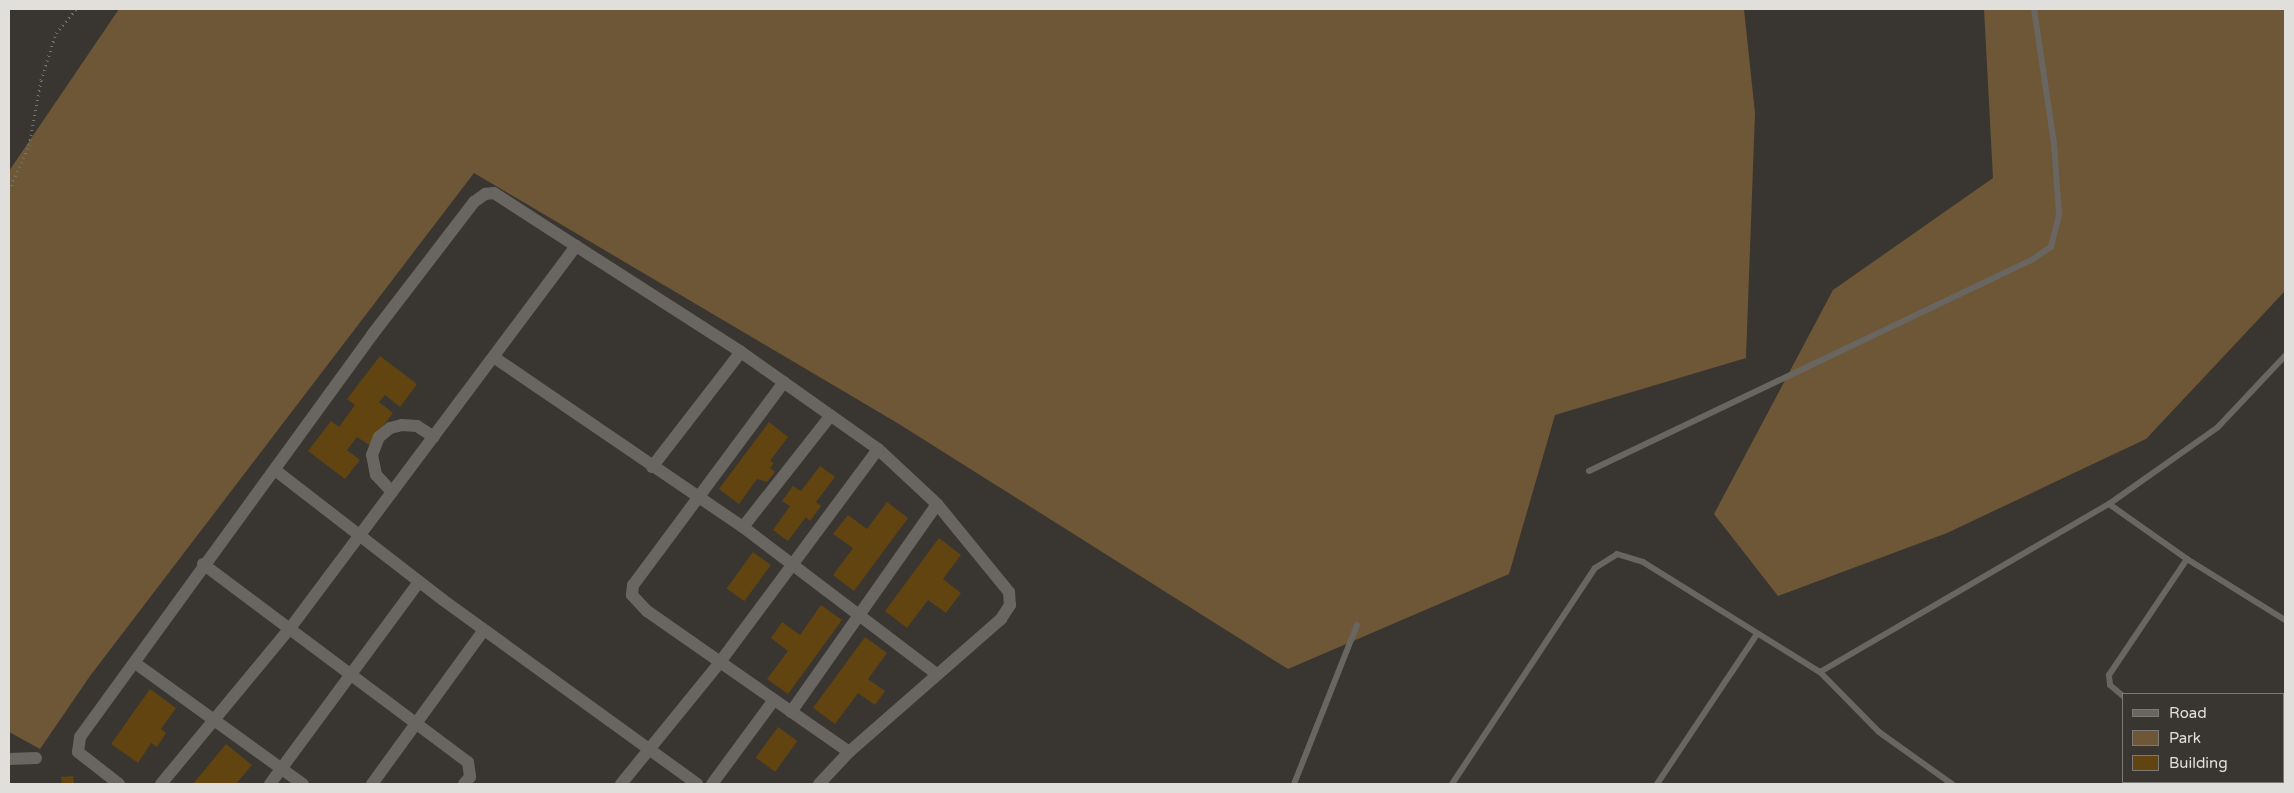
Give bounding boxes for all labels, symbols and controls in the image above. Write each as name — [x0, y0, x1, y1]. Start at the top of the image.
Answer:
legend — [2122, 693, 2284, 783]
text: Road — [2169, 704, 2207, 722]
text: Park — [2169, 729, 2201, 747]
text: Building — [2169, 754, 2228, 772]

